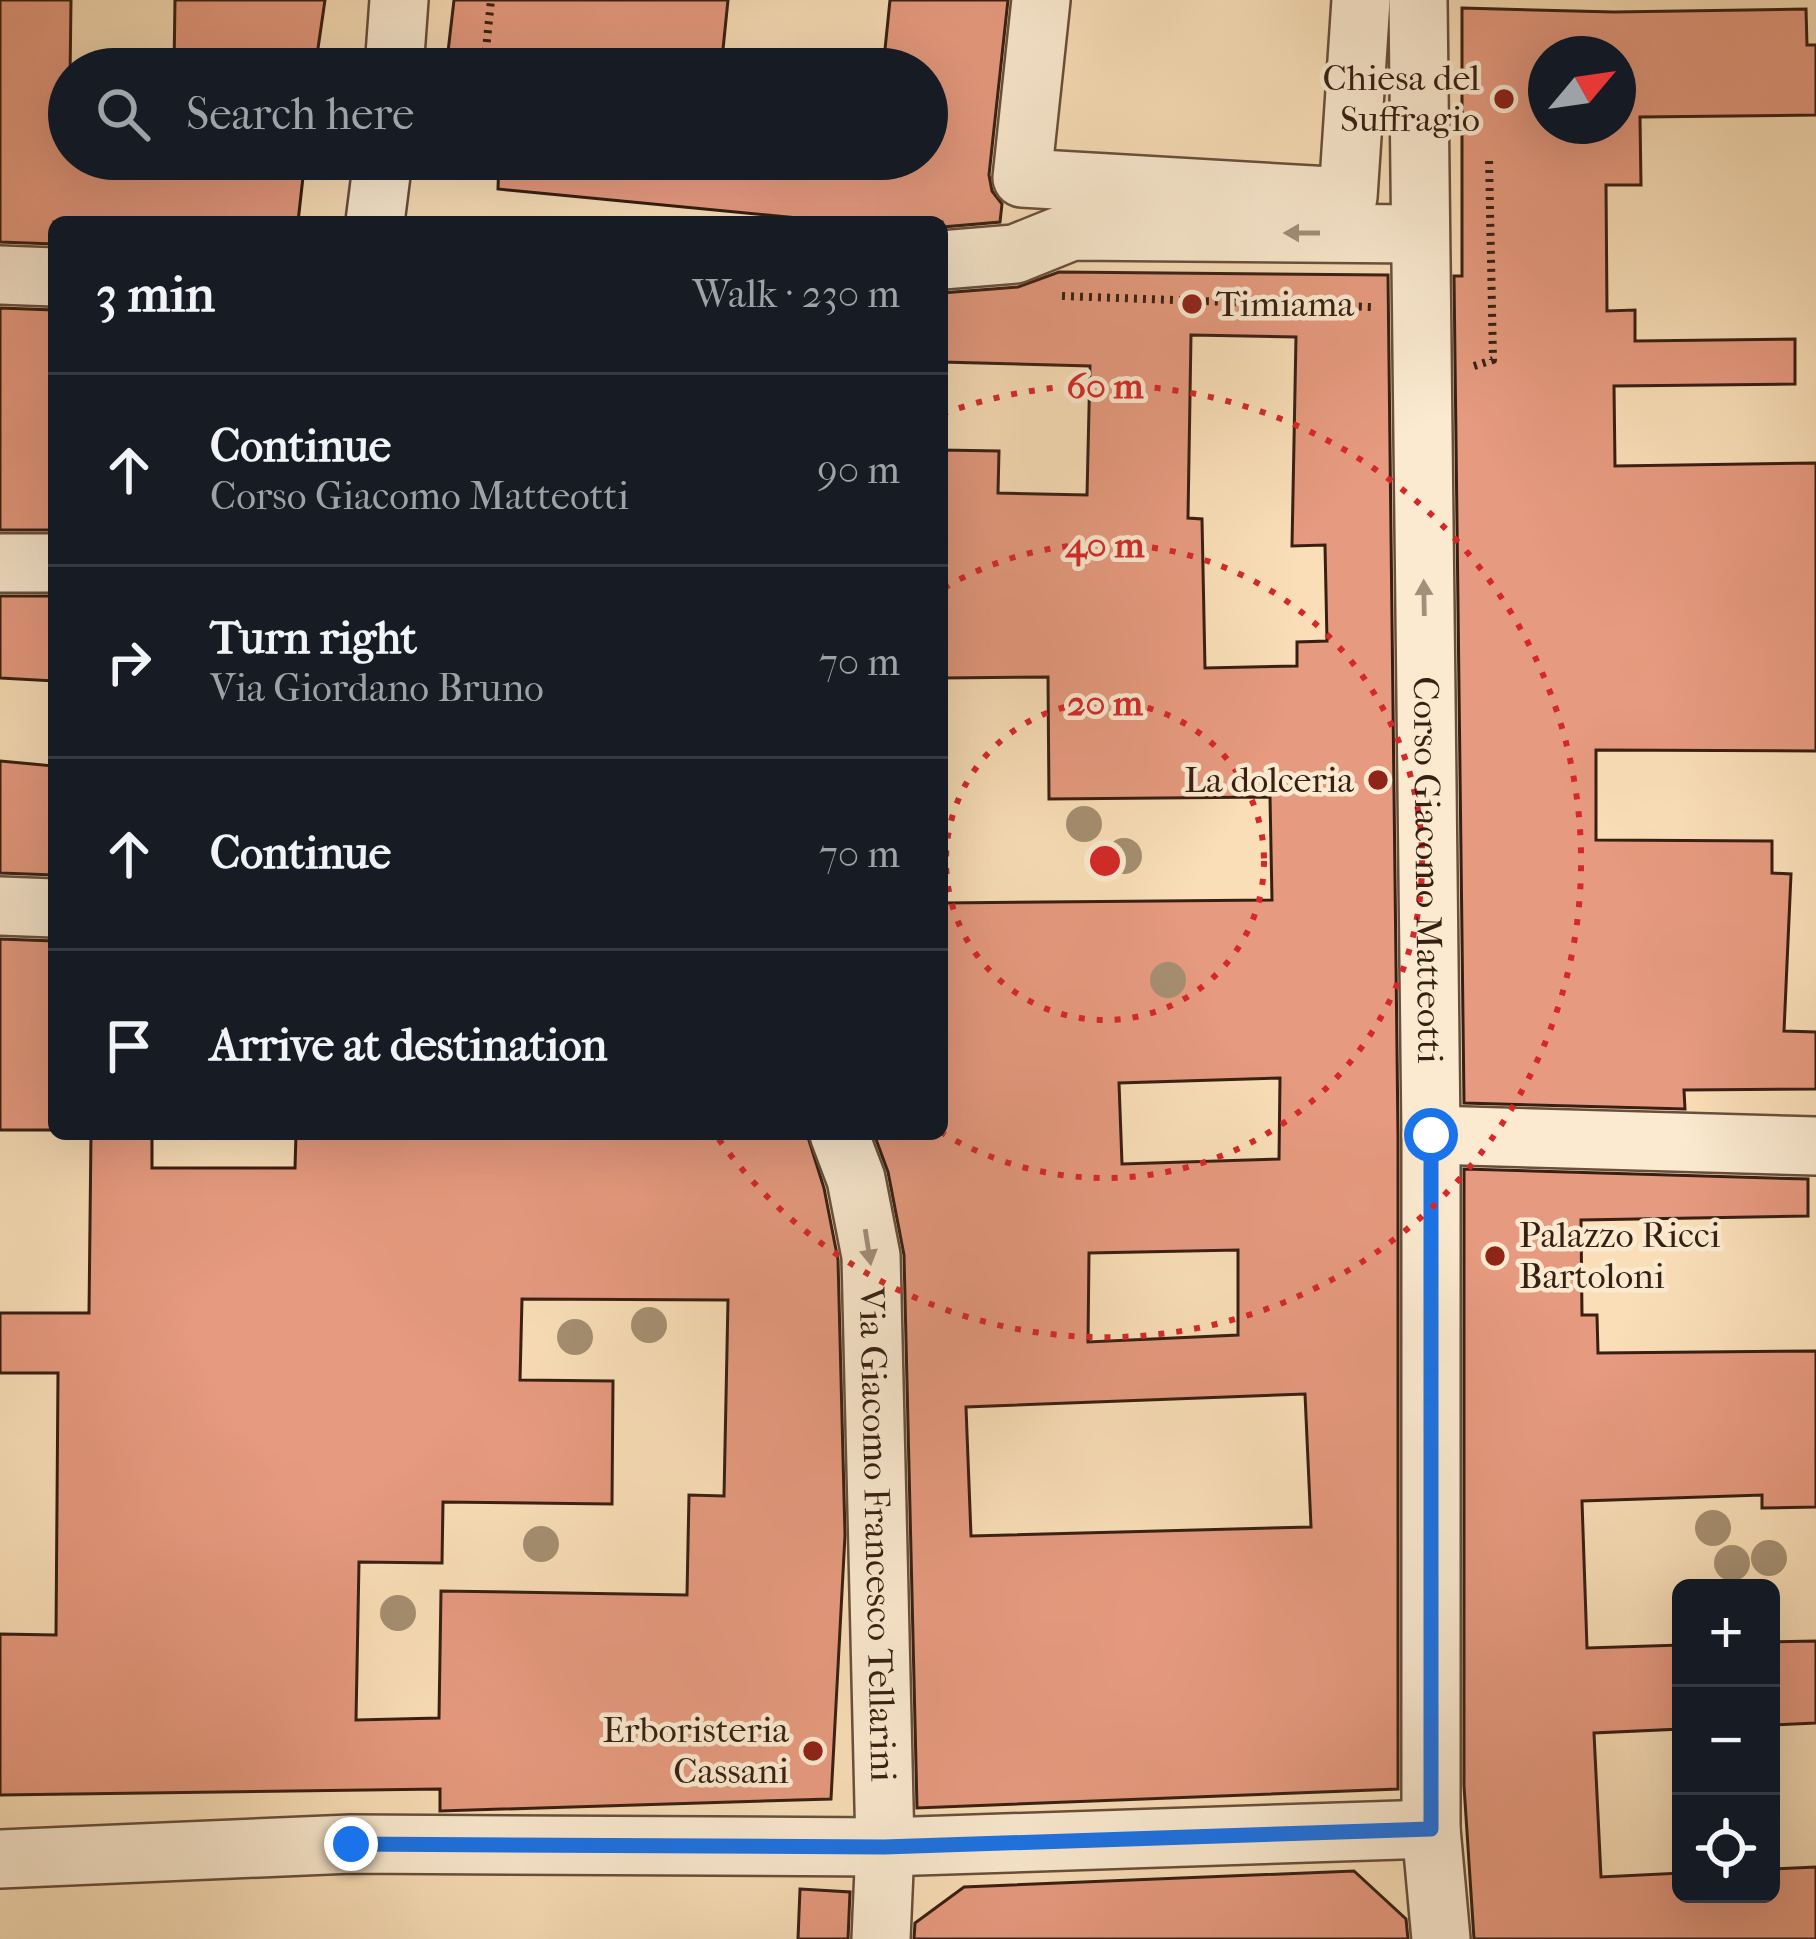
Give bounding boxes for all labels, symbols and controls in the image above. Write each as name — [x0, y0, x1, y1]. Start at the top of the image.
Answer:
north arrow — [1528, 36, 1636, 144]
search box — [48, 48, 948, 180]
place label: Chiesa del Suffragio — [1323, 57, 1480, 140]
icon: search — [90, 81, 156, 147]
marker: Chiesa del Suffragio — [1491, 86, 1517, 112]
text: Search here — [186, 88, 414, 141]
one-way arrow — [1282, 223, 1320, 243]
text: 3 min — [96, 264, 215, 324]
text: Walk · 230 m — [693, 271, 900, 317]
place label: Timiama — [1216, 283, 1354, 325]
marker: Timiama — [1179, 291, 1205, 317]
text: 60 m — [1066, 365, 1145, 407]
text: Continue — [210, 420, 391, 473]
icon: ahead — [96, 437, 162, 503]
text: 90 m — [817, 447, 900, 493]
text: Corso Giacomo Matteotti — [210, 473, 629, 519]
text: 40 m — [1065, 524, 1145, 567]
one-way arrow — [1414, 578, 1433, 616]
text: Turn right — [210, 612, 417, 665]
icon: right — [96, 629, 162, 695]
text: 70 m — [819, 639, 900, 685]
text: Via Giordano Bruno — [210, 665, 544, 711]
street label: Corso Giacomo Matteotti — [1405, 676, 1451, 1064]
text: 20 m — [1067, 682, 1144, 724]
place label: La dolceria — [1184, 759, 1354, 801]
marker: La dolceria — [1365, 767, 1391, 793]
icon: ahead — [96, 821, 162, 887]
text: Continue — [210, 827, 391, 880]
text: 70 m — [819, 831, 900, 877]
centre of rings — [1084, 840, 1126, 882]
icon: arrive — [96, 1013, 162, 1079]
text: Arrive at destination — [210, 1019, 607, 1072]
route start — [1404, 1108, 1458, 1162]
place label: Palazzo Ricci Bartoloni — [1519, 1214, 1721, 1297]
one-way arrow — [859, 1228, 878, 1266]
marker: Palazzo Ricci Bartoloni — [1482, 1243, 1508, 1269]
street label: Via Giacomo Francesco Tellarini — [851, 1286, 904, 1783]
map controls — [1672, 1579, 1780, 1903]
button: + — [1672, 1579, 1780, 1687]
button: − — [1672, 1687, 1780, 1795]
place label: Erboristeria Cassani — [602, 1709, 789, 1792]
marker: Erboristeria Cassani — [800, 1738, 826, 1764]
button: locate — [1672, 1795, 1780, 1903]
route end — [324, 1817, 378, 1871]

